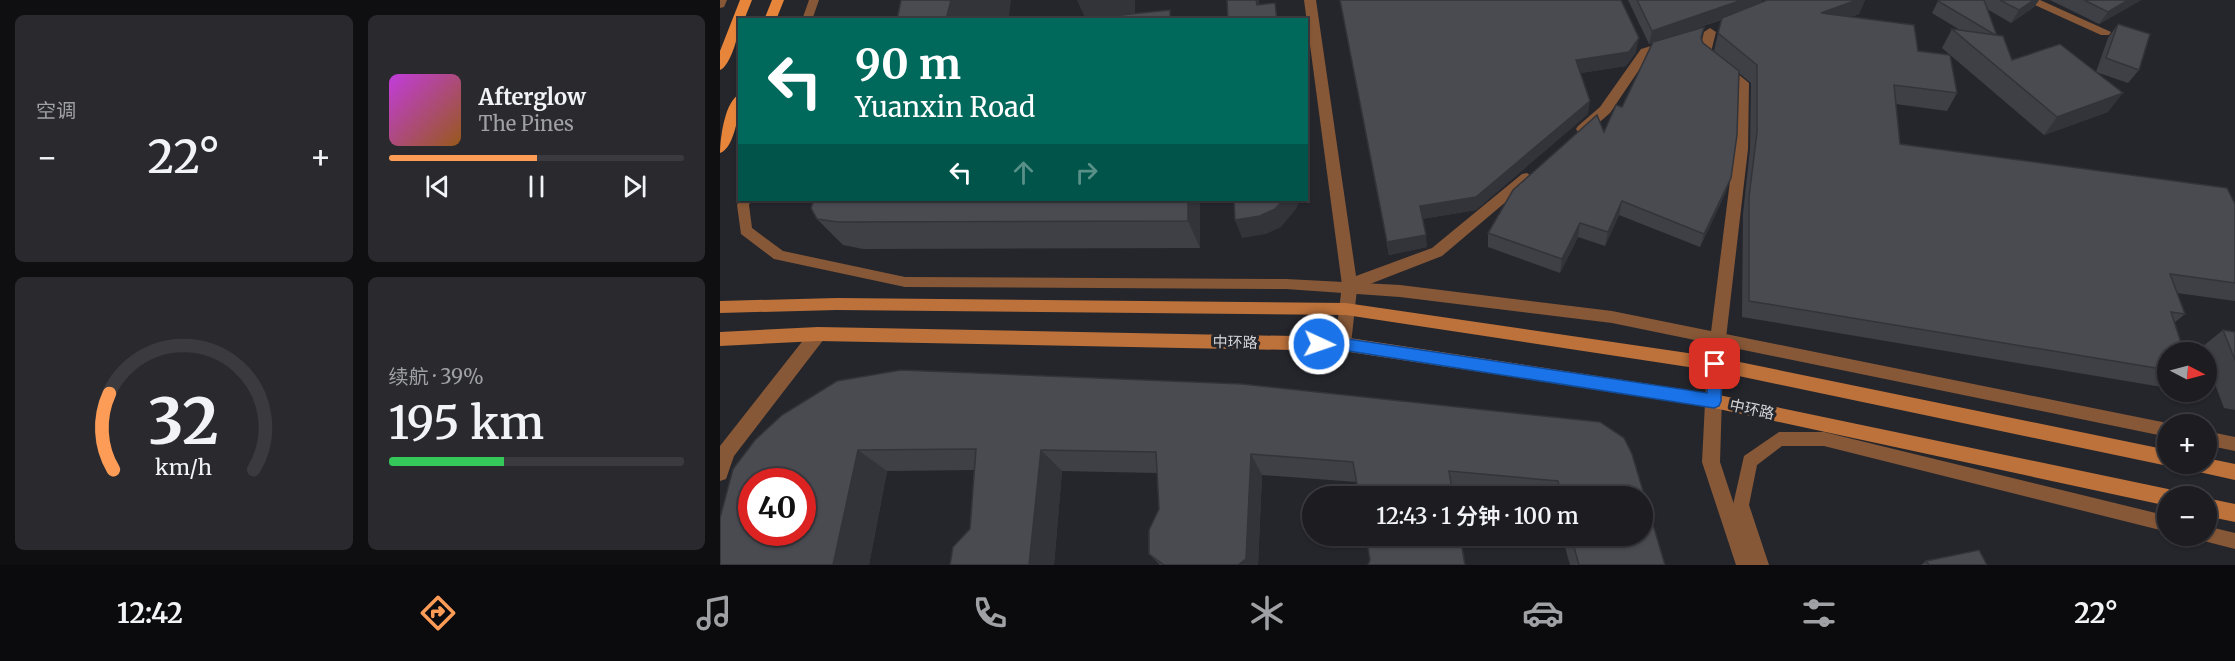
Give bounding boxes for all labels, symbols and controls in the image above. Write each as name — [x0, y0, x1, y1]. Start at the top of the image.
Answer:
text: 90 m — [855, 38, 961, 90]
icon: left — [756, 42, 834, 120]
text: Afterglow — [479, 83, 586, 111]
text: Yuanxin Road — [855, 90, 1035, 124]
text: 空调 — [36, 98, 76, 123]
text: The Pines — [479, 111, 574, 136]
text: 22° — [148, 129, 220, 185]
text: − — [36, 137, 58, 178]
text: + — [309, 137, 331, 178]
icon: left — [944, 156, 977, 189]
icon: ahead — [1007, 156, 1040, 189]
icon: right — [1070, 156, 1103, 189]
icon: previous — [421, 170, 454, 203]
icon: pause — [520, 170, 553, 203]
icon: next — [618, 170, 651, 203]
position arrow — [1287, 312, 1351, 376]
street label: 中环路 — [1212, 332, 1258, 352]
pin — [1689, 338, 1740, 389]
north arrow — [2157, 342, 2217, 402]
map controls — [2157, 342, 2217, 546]
icon: arrive — [1698, 347, 1731, 380]
text: 续航 · 39% — [389, 364, 484, 389]
text: 32 — [148, 383, 219, 461]
text: 195 km — [389, 395, 544, 451]
street label: 中环路 — [1728, 395, 1776, 423]
button: + — [2157, 414, 2217, 474]
text: km/h — [155, 455, 212, 482]
speed limit sign: 40 — [738, 468, 816, 546]
button: − — [2157, 486, 2217, 546]
text: 12:43 · 1 分钟 · 100 m — [1376, 502, 1579, 530]
icon: directions — [417, 592, 459, 634]
icon: music — [693, 592, 735, 634]
icon: phone — [969, 592, 1011, 634]
icon: climate — [1246, 592, 1288, 634]
icon: car — [1522, 592, 1564, 634]
icon: filters — [1798, 592, 1840, 634]
text: 12:42 — [117, 596, 183, 630]
text: 22° — [2074, 596, 2118, 630]

